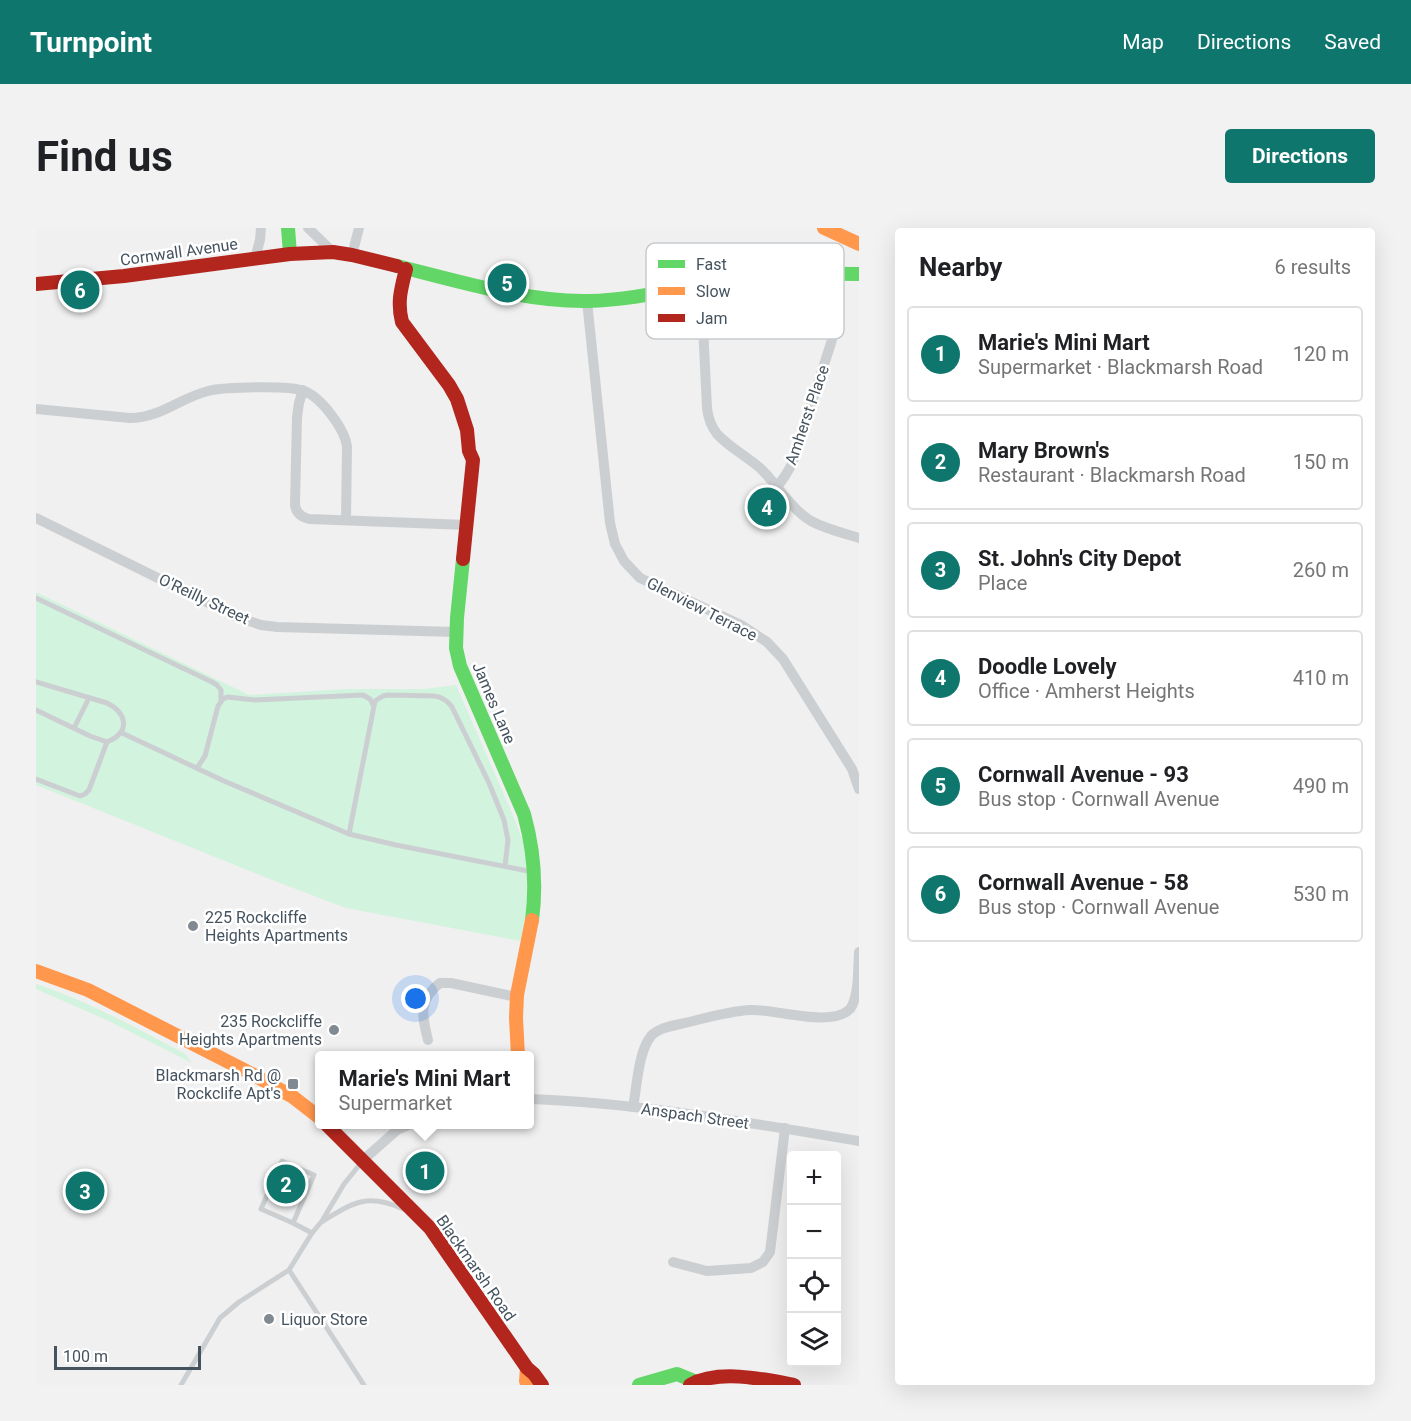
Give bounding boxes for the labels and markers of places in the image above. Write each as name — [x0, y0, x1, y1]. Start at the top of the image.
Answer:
pin: 5 — [488, 260, 526, 306]
pin: 6 — [60, 268, 99, 312]
pin: 4 — [748, 484, 786, 530]
place label: 225 Rockcliffe Heights Apartments — [205, 908, 348, 945]
marker: 225 Rockcliffe Heights Apartments — [186, 919, 200, 933]
place label: 235 Rockcliffe Heights Apartments — [179, 1012, 322, 1049]
marker: 235 Rockcliffe Heights Apartments — [327, 1023, 341, 1037]
place label: Blackmarsh Rd @ Rockclife Apt's — [156, 1066, 281, 1103]
marker: Blackmarsh Rd @ Rockclife Apt's — [286, 1077, 300, 1091]
pin: 1 — [406, 1148, 444, 1194]
pin: 2 — [266, 1162, 306, 1206]
pin: 3 — [65, 1168, 104, 1214]
place label: Liquor Store — [281, 1310, 367, 1329]
marker: Liquor Store — [262, 1312, 276, 1326]

